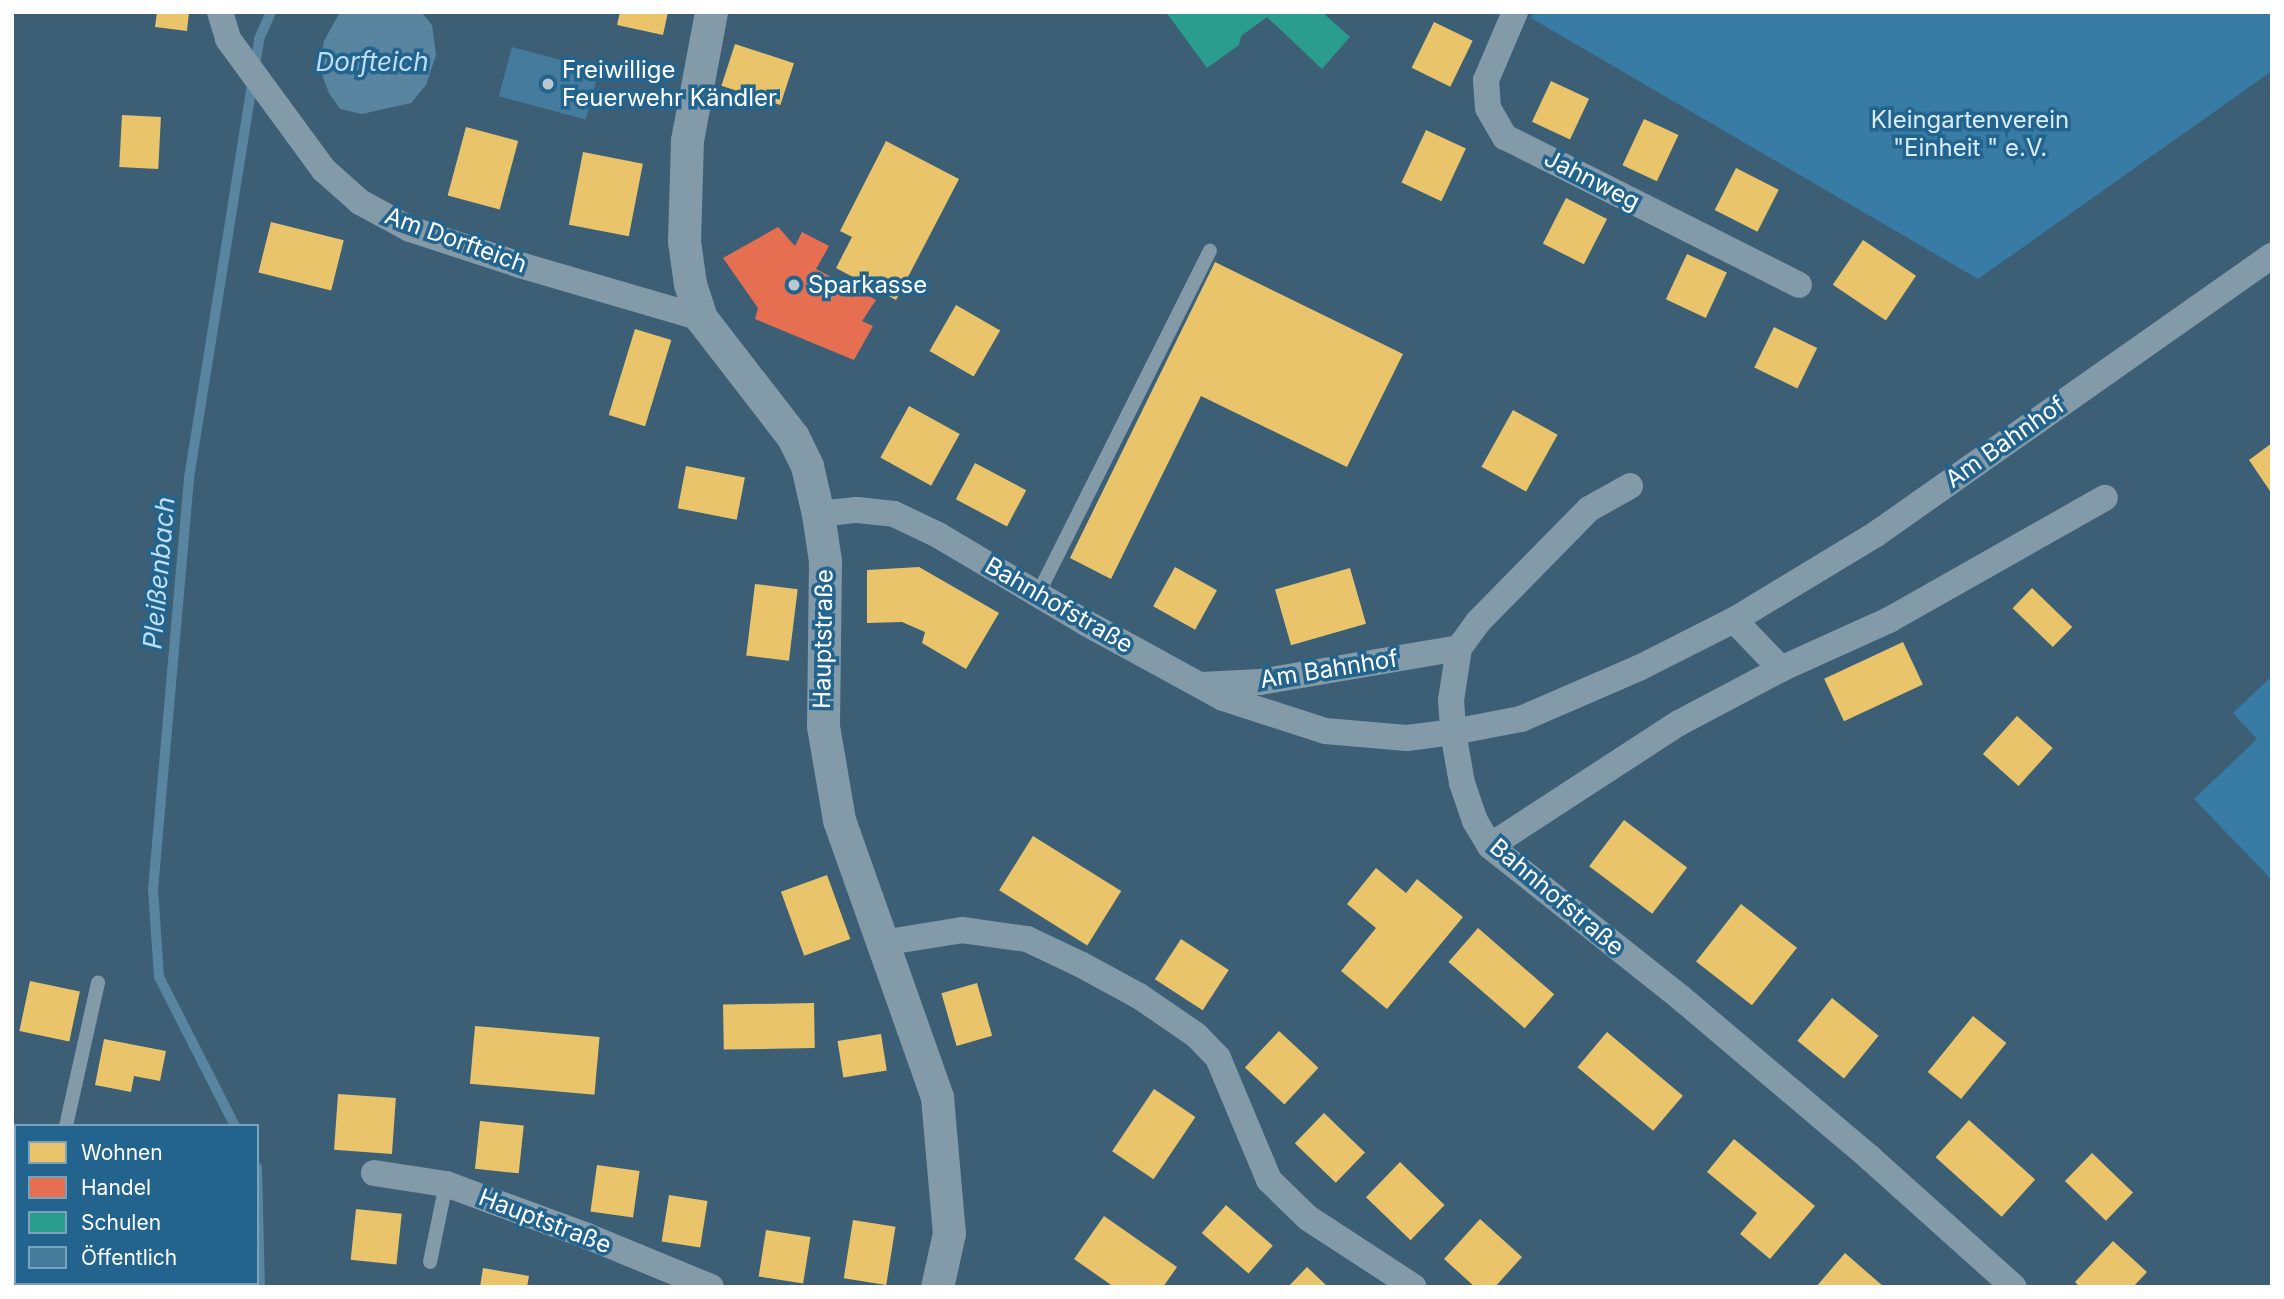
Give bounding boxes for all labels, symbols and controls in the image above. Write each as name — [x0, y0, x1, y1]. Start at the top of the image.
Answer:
water label: Dorfteich — [315, 46, 429, 78]
place label: Freiwillige Feuerwehr Kändler — [562, 56, 777, 112]
marker: Freiwillige Feuerwehr Kändler — [540, 76, 556, 92]
park label: Kleingartenverein "Einheit " e.V. — [1871, 106, 2069, 162]
street label: Jahnweg — [1539, 144, 1645, 216]
street label: Am Dorfteich — [381, 201, 531, 279]
place label: Sparkasse — [808, 271, 927, 299]
marker: Sparkasse — [786, 277, 802, 293]
street label: Am Bahnhof — [1940, 390, 2070, 494]
water label: Pleißenbach — [137, 496, 181, 650]
street label: Bahnhofstraße — [980, 551, 1138, 659]
street label: Hauptstraße — [807, 569, 839, 709]
street label: Am Bahnhof — [1258, 644, 1400, 694]
street label: Bahnhofstraße — [1484, 833, 1630, 961]
legend — [14, 1124, 259, 1285]
text: Wohnen — [81, 1140, 163, 1165]
text: Handel — [81, 1175, 151, 1200]
street label: Hauptstraße — [475, 1183, 615, 1259]
text: Schulen — [81, 1210, 161, 1235]
text: Öffentlich — [81, 1245, 177, 1270]

